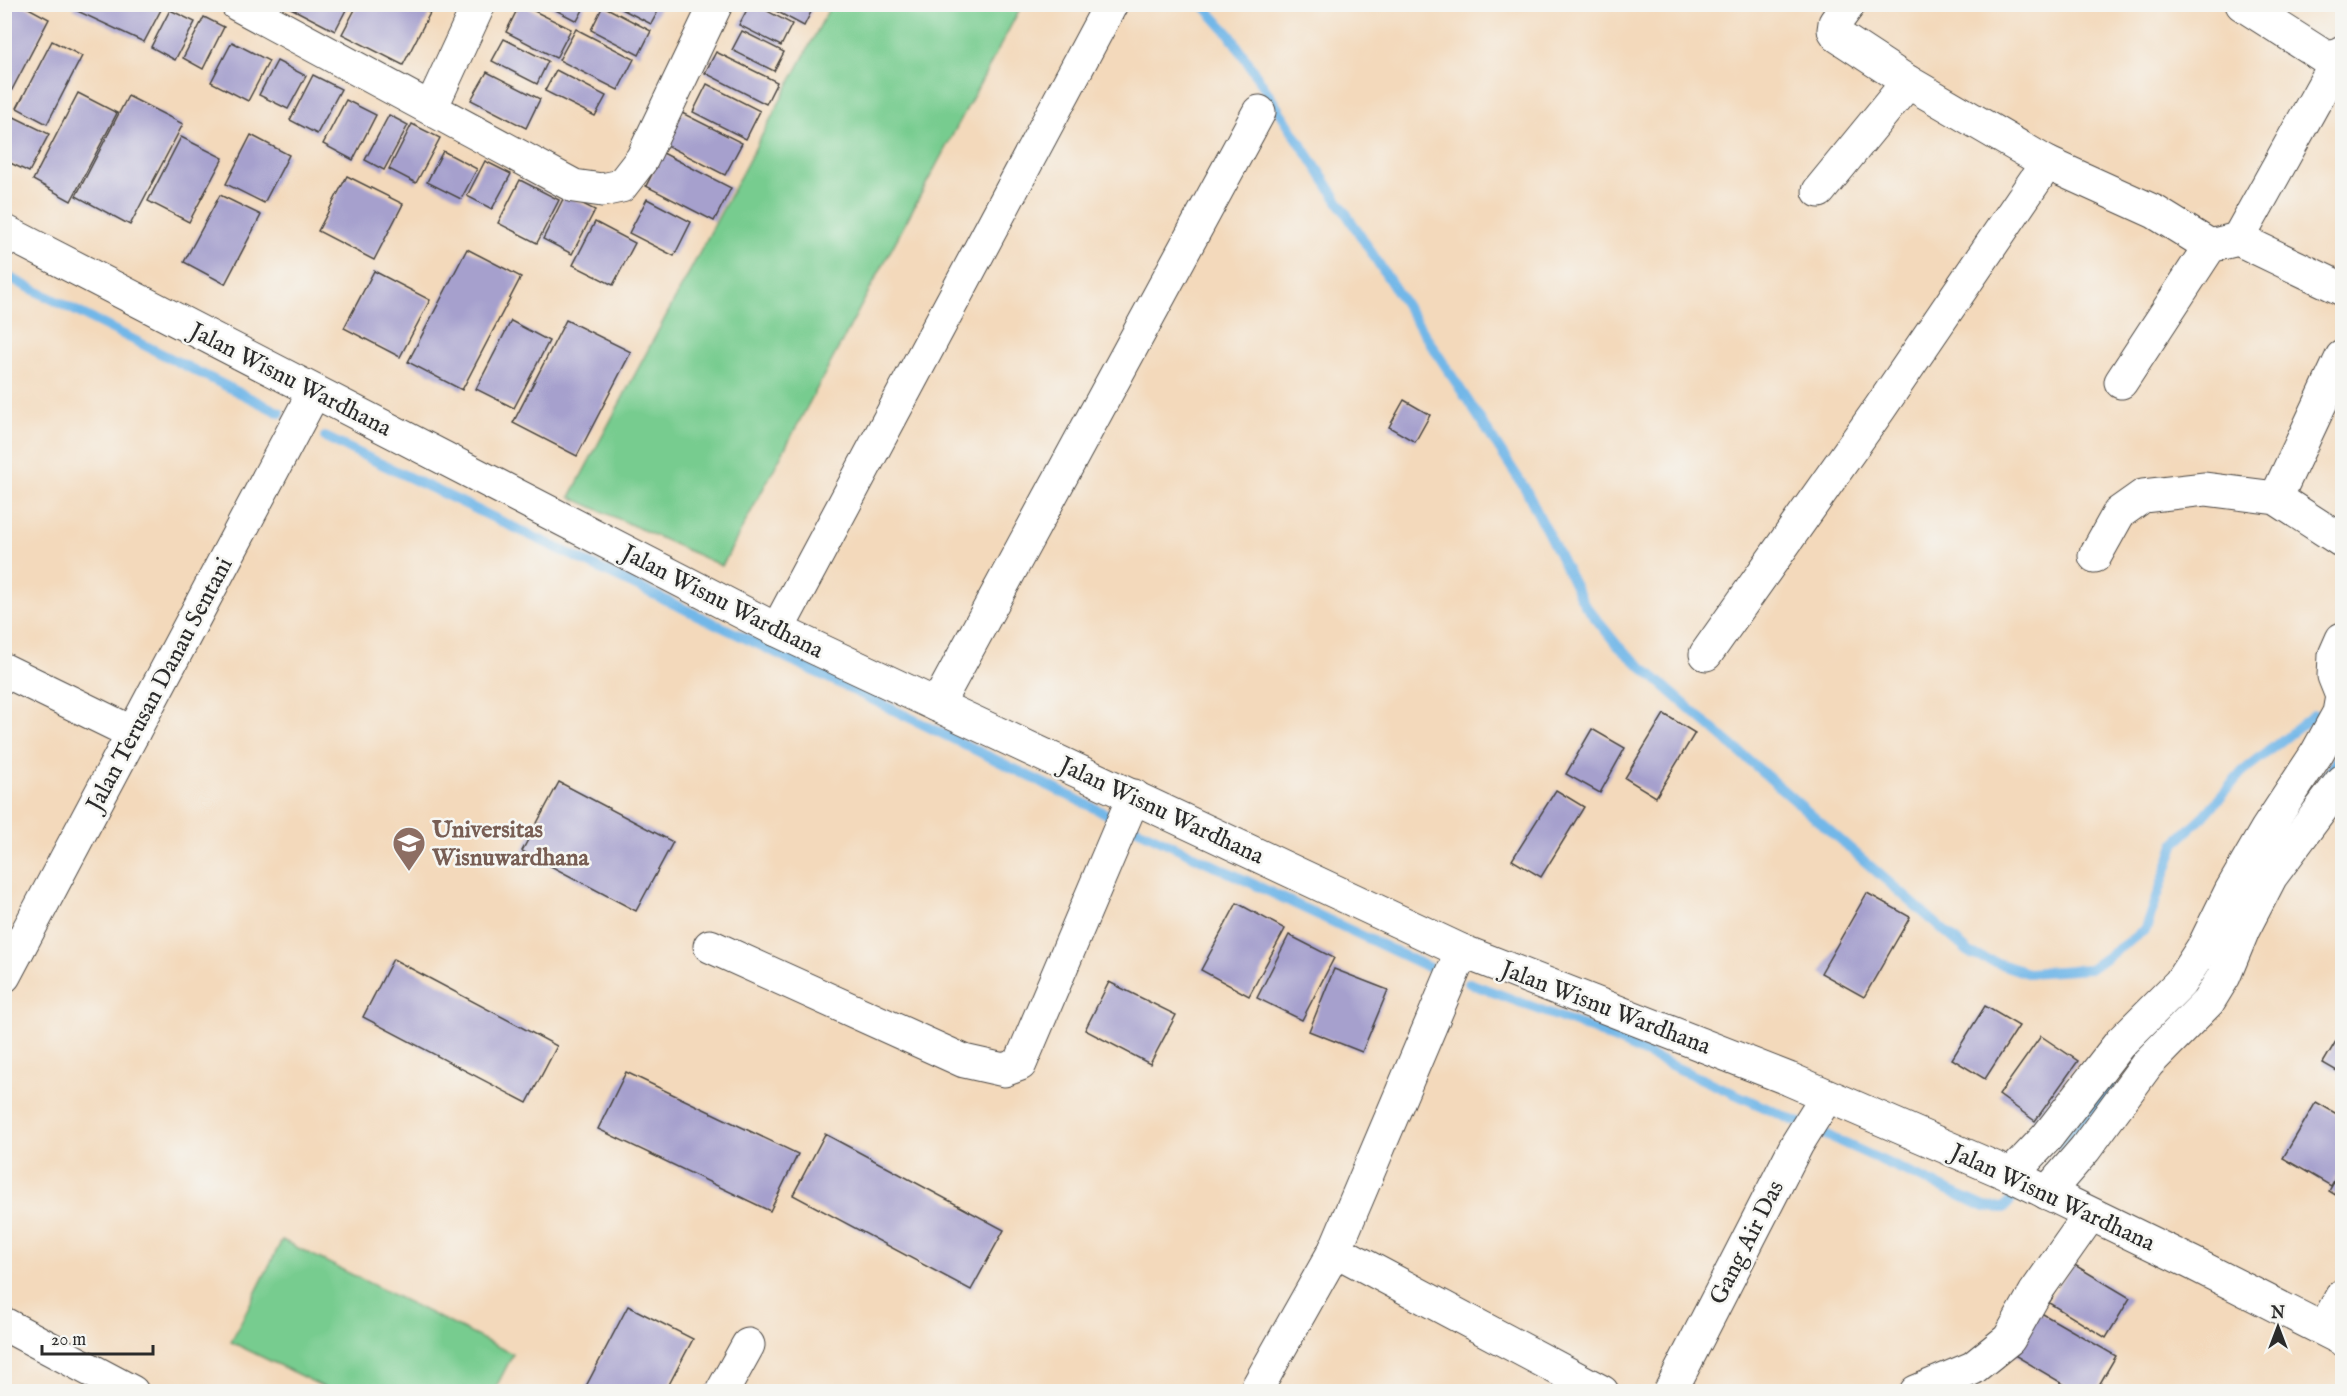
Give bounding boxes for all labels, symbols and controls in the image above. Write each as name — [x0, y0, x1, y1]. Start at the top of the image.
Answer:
street label: Jalan Wisnu Wardhana — [182, 315, 397, 445]
street label: Jalan Wisnu Wardhana — [614, 537, 829, 667]
street label: Jalan Terusan Danau Sentani — [79, 552, 241, 820]
street label: Jalan Wisnu Wardhana — [1051, 749, 1269, 873]
place label: Universitas Wisnuwardhana — [431, 815, 589, 874]
school or university icon: Universitas Wisnuwardhana — [391, 825, 427, 872]
street label: Jalan Wisnu Wardhana — [1493, 953, 1715, 1063]
street label: Jalan Wisnu Wardhana — [1942, 1136, 2160, 1260]
street label: Gang Air Das — [1703, 1175, 1792, 1310]
north arrow — [2248, 1297, 2308, 1357]
text: N — [2270, 1304, 2285, 1324]
scale bar — [42, 1318, 153, 1356]
text: 20 m — [51, 1329, 86, 1352]

